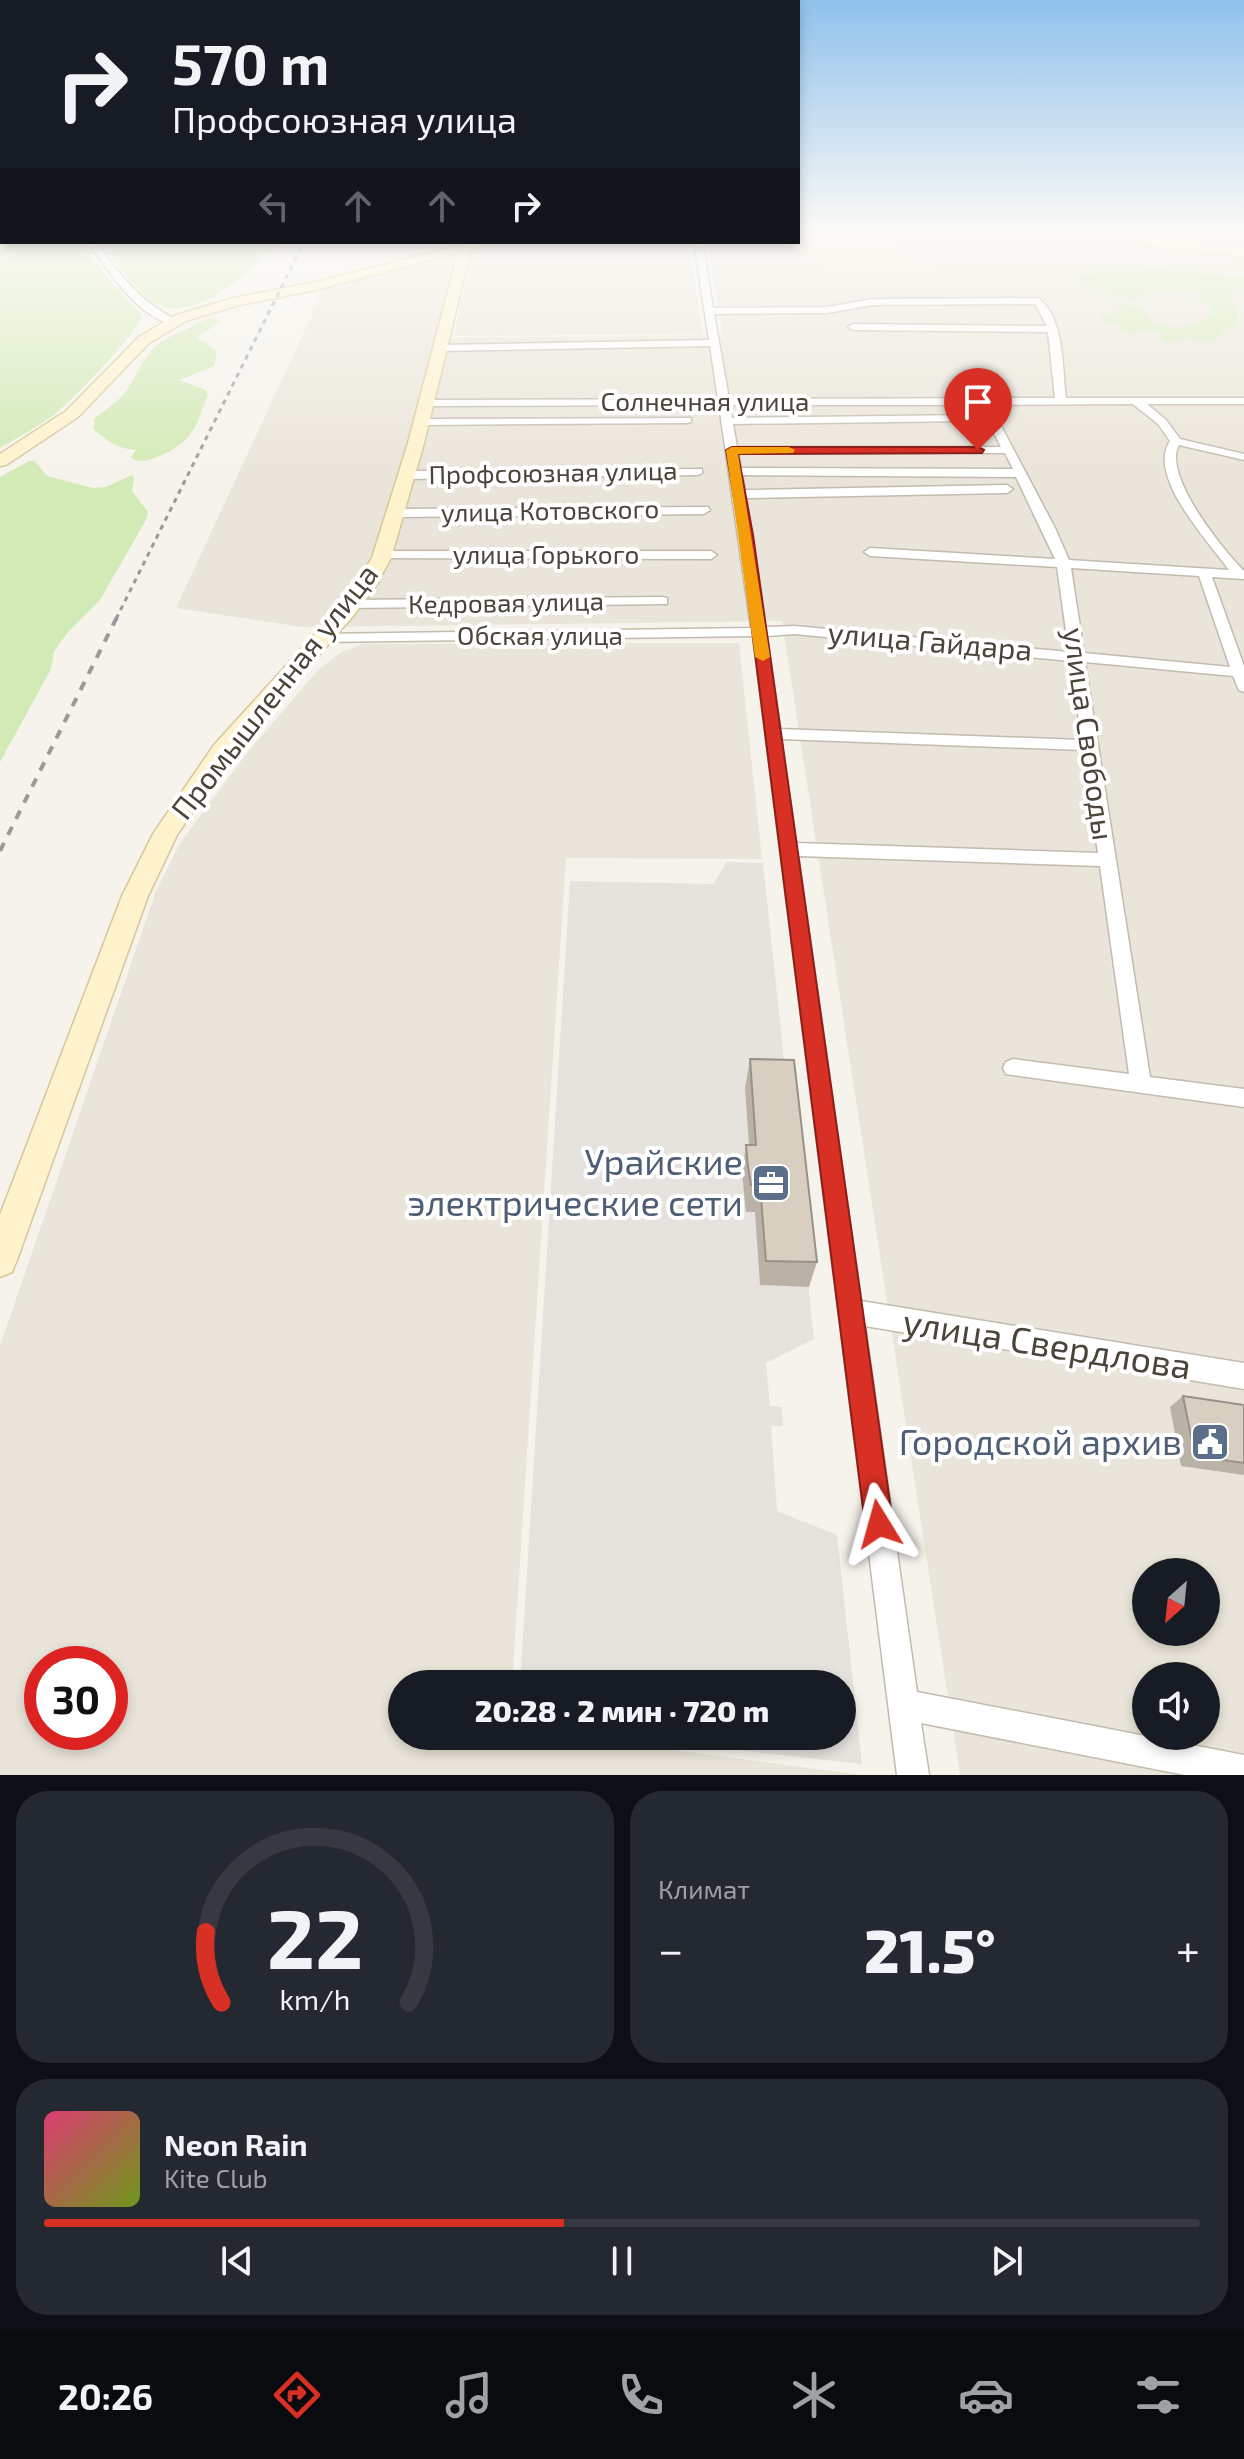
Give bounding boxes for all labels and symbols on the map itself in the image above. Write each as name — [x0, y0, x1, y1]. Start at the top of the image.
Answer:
pin — [944, 368, 1012, 450]
street label: Солнечная улица — [601, 385, 809, 417]
street label: Профсоюзная улица — [428, 454, 678, 490]
street label: улица Котовского — [441, 492, 659, 528]
street label: улица Горького — [453, 538, 639, 570]
street label: Промышленная улица — [163, 556, 385, 826]
street label: Кедровая улица — [408, 584, 604, 620]
street label: улица Гайдара — [826, 613, 1034, 668]
street label: Обская улица — [457, 619, 623, 651]
street label: улица Свободы — [1056, 625, 1123, 843]
place label: Урайские электрические сети — [407, 1139, 743, 1223]
office icon: Урайские электрические сети — [750, 1162, 792, 1204]
street label: улица Свердлова — [900, 1299, 1194, 1388]
place label: Городской архив — [899, 1419, 1182, 1462]
public building icon: Городской архив — [1189, 1421, 1231, 1463]
position arrow — [837, 1482, 921, 1566]
north arrow — [1132, 1558, 1220, 1646]
speed limit sign: 30 — [24, 1646, 128, 1750]

